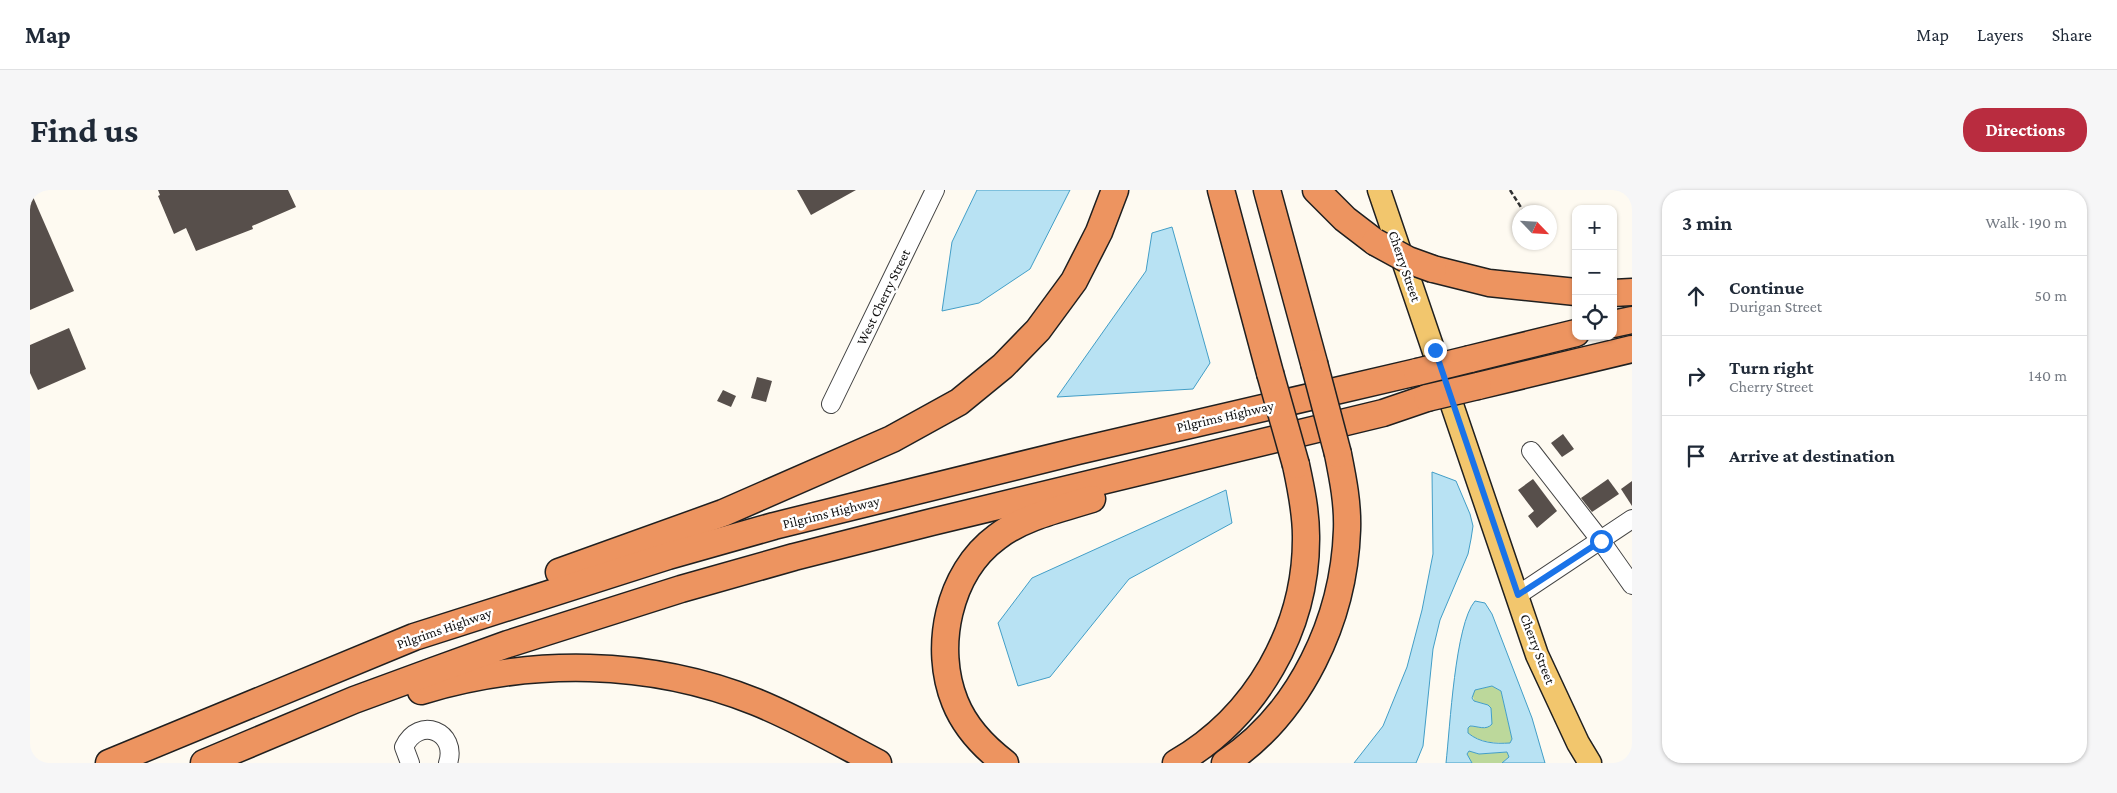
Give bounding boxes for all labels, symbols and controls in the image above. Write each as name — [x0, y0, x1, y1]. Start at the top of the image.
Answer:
text: Map — [25, 21, 71, 48]
text: Map — [1916, 25, 1949, 45]
text: Layers — [1977, 25, 2024, 45]
text: Share — [2052, 25, 2092, 45]
button: Directions — [1963, 108, 2087, 152]
text: Find us — [30, 111, 138, 150]
north arrow — [1512, 205, 1557, 250]
map controls — [1572, 205, 1617, 340]
button: + — [1572, 205, 1617, 250]
text: 3 min — [1682, 211, 1732, 235]
text: Walk · 190 m — [1986, 214, 2067, 231]
street label: Cherry Street — [1385, 229, 1425, 304]
street label: West Cherry Street — [853, 246, 913, 348]
button: − — [1572, 250, 1617, 295]
text: Continue — [1729, 277, 1804, 298]
icon: ahead — [1682, 282, 1710, 310]
text: 50 m — [2035, 287, 2067, 304]
button: locate — [1572, 295, 1617, 340]
text: Durigan Street — [1729, 298, 1822, 315]
route end — [1424, 339, 1447, 362]
text: Turn right — [1729, 357, 1814, 378]
icon: right — [1682, 362, 1710, 390]
text: 140 m — [2029, 367, 2067, 384]
text: Cherry Street — [1729, 378, 1813, 395]
street label: Pilgrims Highway — [1175, 397, 1276, 435]
icon: arrive — [1682, 442, 1710, 470]
text: Arrive at destination — [1729, 445, 1895, 466]
street label: Pilgrims Highway — [781, 492, 882, 532]
route start — [1590, 530, 1613, 553]
street label: Pilgrims Highway — [394, 604, 494, 652]
street label: Cherry Street — [1517, 612, 1559, 687]

